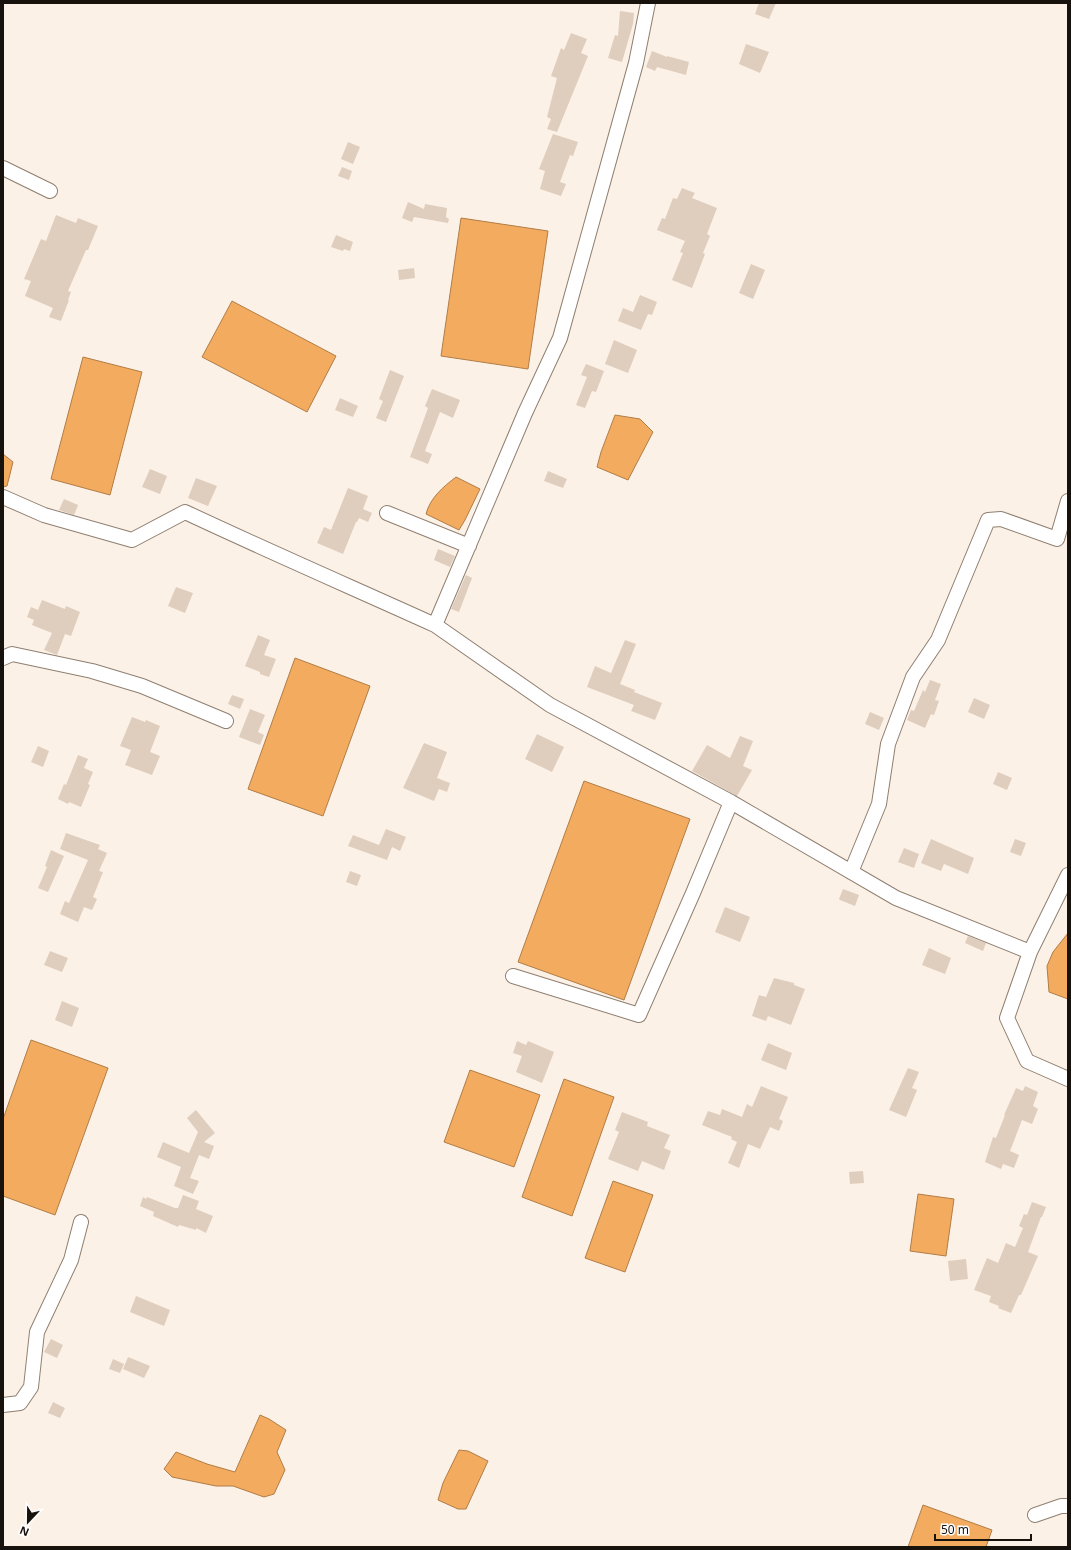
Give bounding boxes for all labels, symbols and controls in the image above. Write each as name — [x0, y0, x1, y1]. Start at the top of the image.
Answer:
north arrow — [8, 1502, 48, 1542]
scale bar — [935, 1516, 1031, 1542]
text: 50 m — [941, 1521, 969, 1538]
text: N — [17, 1523, 31, 1540]

